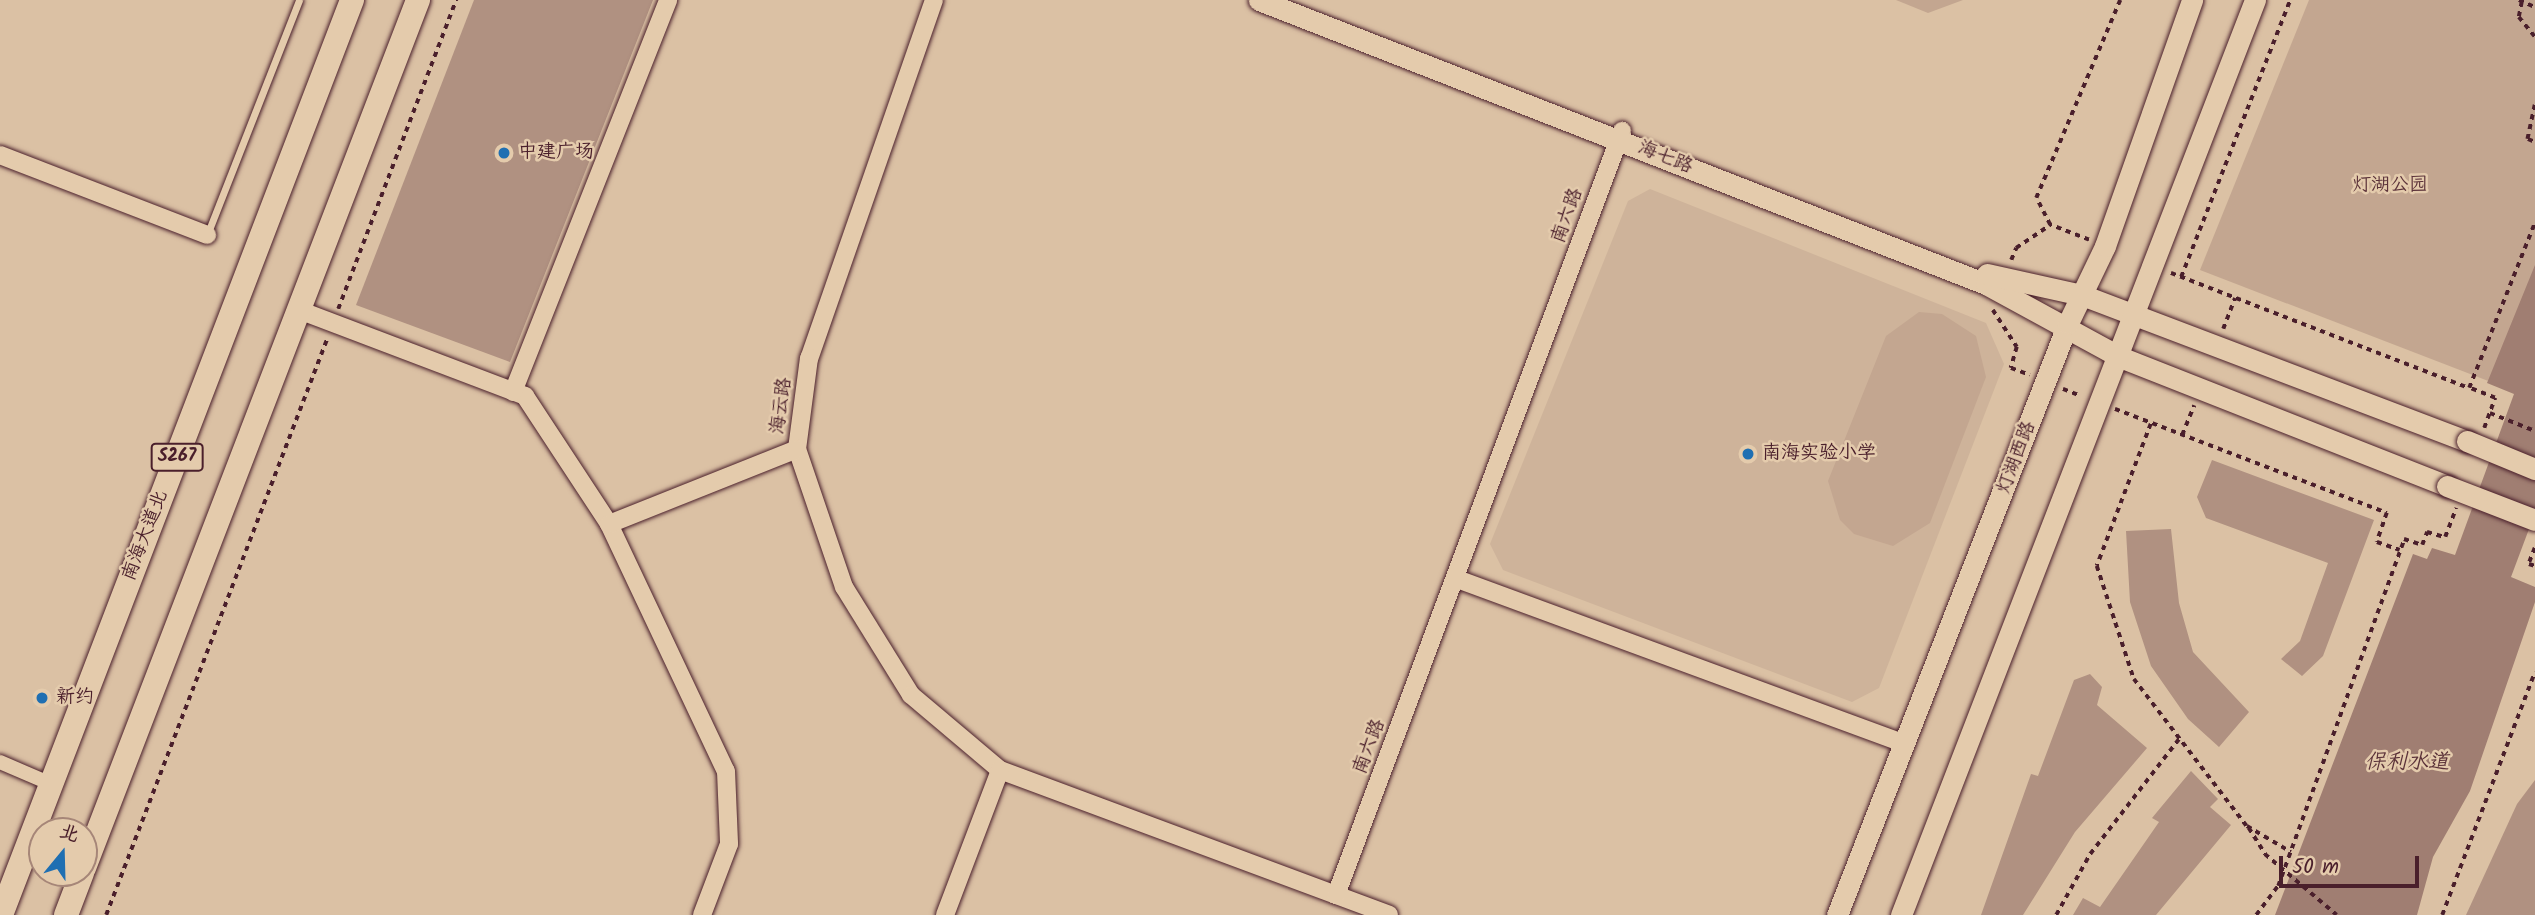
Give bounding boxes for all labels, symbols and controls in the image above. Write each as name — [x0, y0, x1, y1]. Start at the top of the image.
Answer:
street label: 海七路 — [1634, 137, 1696, 179]
place label: 中建广场 — [518, 142, 594, 164]
marker: 中建广场 — [496, 145, 512, 161]
park label: 灯湖公园 — [2352, 175, 2428, 197]
street label: 南六路 — [1548, 185, 1588, 247]
street label: 海云路 — [767, 376, 797, 436]
street label: 灯湖西路 — [1993, 418, 2041, 498]
road number: S267 — [149, 443, 205, 472]
place label: 南海实验小学 — [1762, 443, 1876, 465]
marker: 南海实验小学 — [1740, 446, 1756, 462]
street label: 南海大道北 — [118, 488, 174, 584]
place label: 新约 — [56, 687, 94, 709]
marker: 新约 — [34, 690, 50, 706]
street label: 南六路 — [1349, 716, 1391, 778]
water label: 保利水道 — [2365, 750, 2449, 776]
north arrow — [28, 817, 98, 887]
text: 北 — [55, 817, 83, 851]
scale bar — [2283, 842, 2423, 886]
text: 50 m — [2292, 851, 2339, 884]

